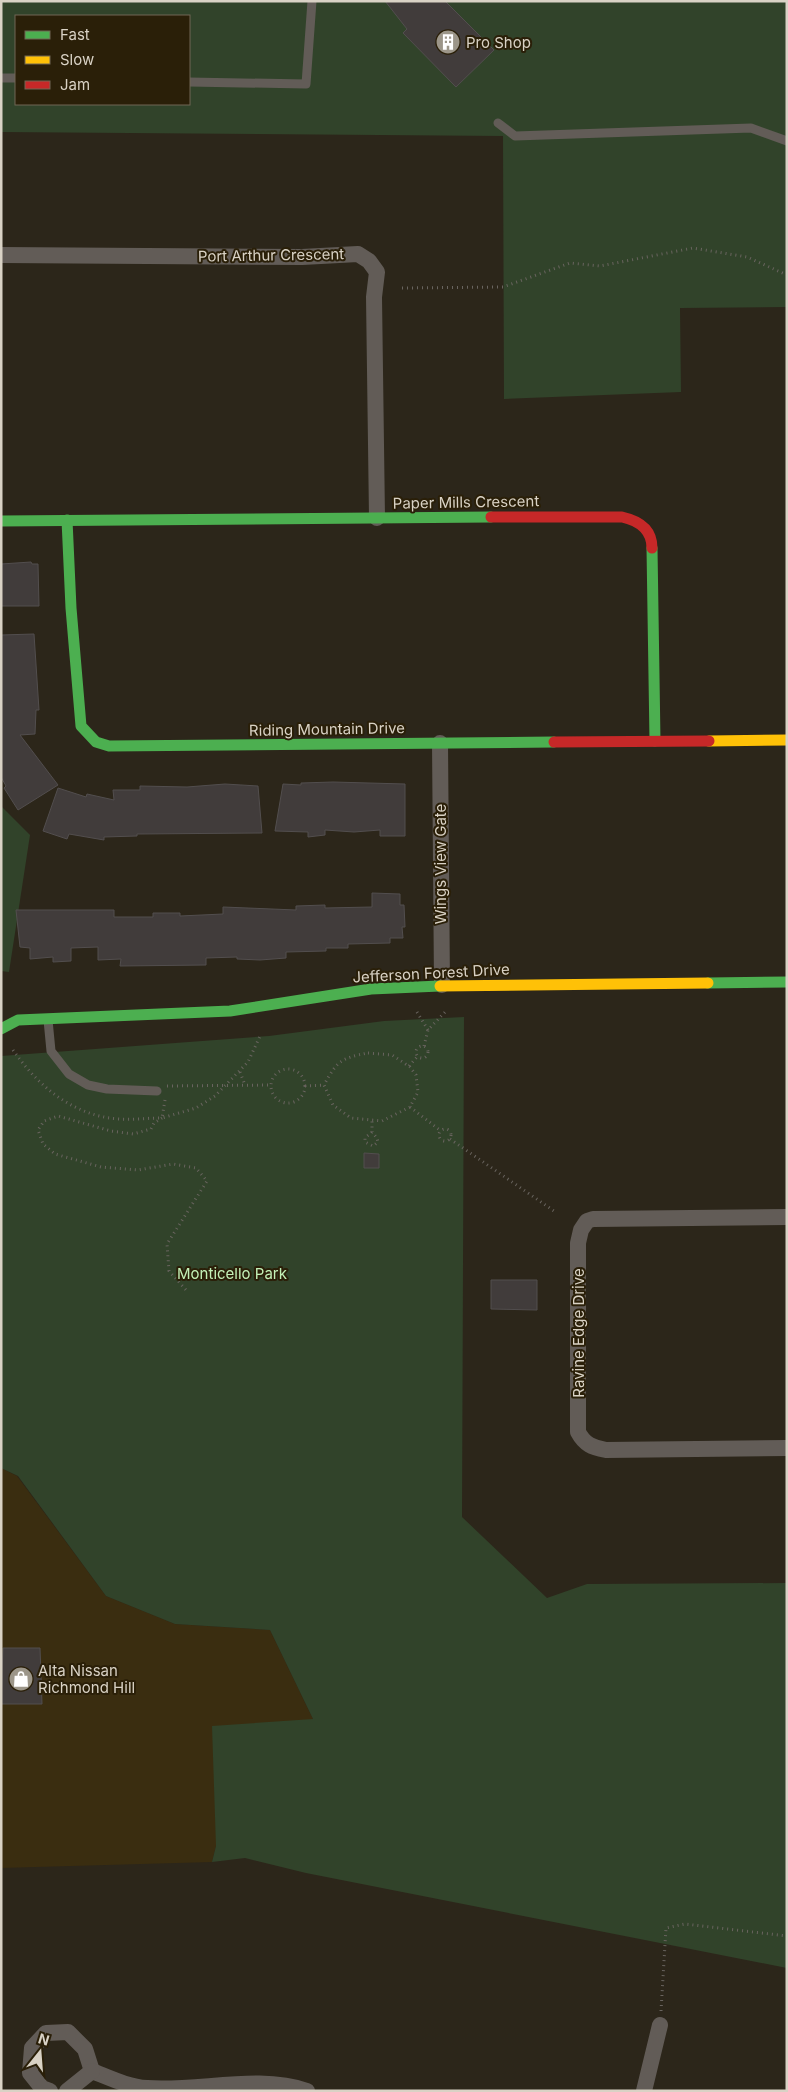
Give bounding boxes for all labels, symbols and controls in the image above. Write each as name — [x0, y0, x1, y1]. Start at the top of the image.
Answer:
legend — [15, 15, 190, 105]
text: Fast — [60, 25, 90, 44]
building icon: Pro Shop — [435, 29, 461, 55]
place label: Pro Shop — [466, 33, 531, 52]
text: Slow — [60, 50, 94, 69]
text: Jam — [60, 75, 90, 94]
street label: Port Arthur Crescent — [198, 244, 344, 266]
street label: Paper Mills Crescent — [393, 491, 539, 513]
street label: Riding Mountain Drive — [249, 718, 405, 740]
street label: Wings View Gate — [431, 804, 450, 924]
street label: Jefferson Forest Drive — [352, 959, 510, 987]
park label: Monticello Park — [177, 1264, 288, 1283]
street label: Ravine Edge Drive — [569, 1268, 588, 1398]
place label: Alta Nissan Richmond Hill — [38, 1661, 135, 1697]
shop icon: Alta Nissan Richmond Hill — [8, 1666, 34, 1692]
north arrow — [15, 2027, 65, 2077]
text: N — [36, 2029, 52, 2049]

